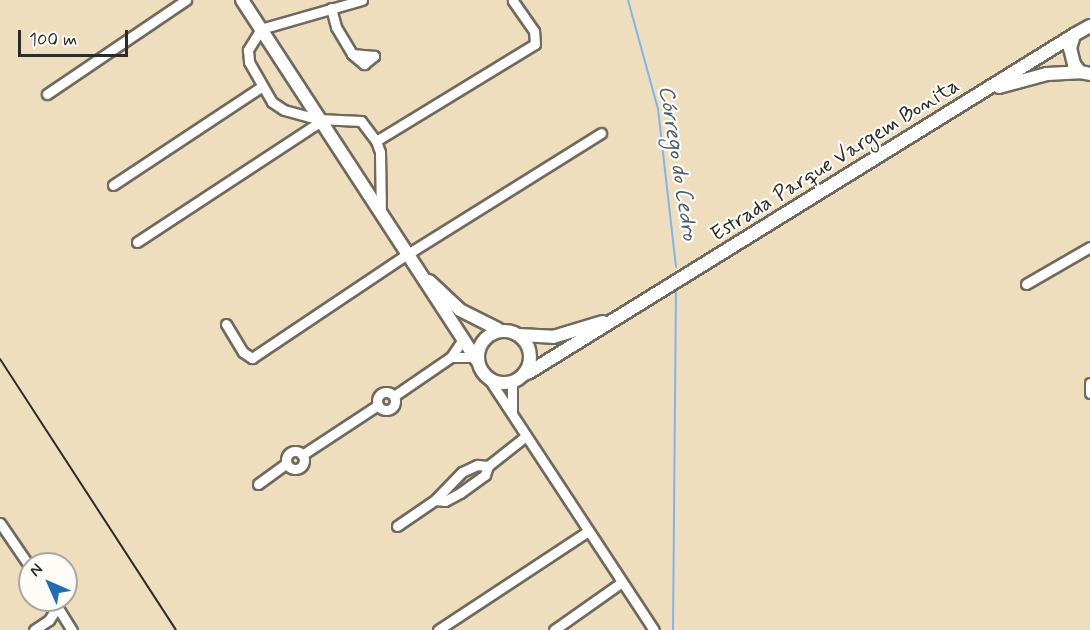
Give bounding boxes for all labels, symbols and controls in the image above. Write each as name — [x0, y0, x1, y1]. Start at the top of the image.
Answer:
scale bar — [21, 18, 130, 56]
text: 100 m — [29, 28, 77, 52]
street label: Estrada Parque Vargem Bonita — [712, 77, 958, 243]
water label: Córrego do Cedro — [651, 82, 703, 244]
north arrow — [18, 552, 78, 612]
text: N — [25, 559, 48, 582]

